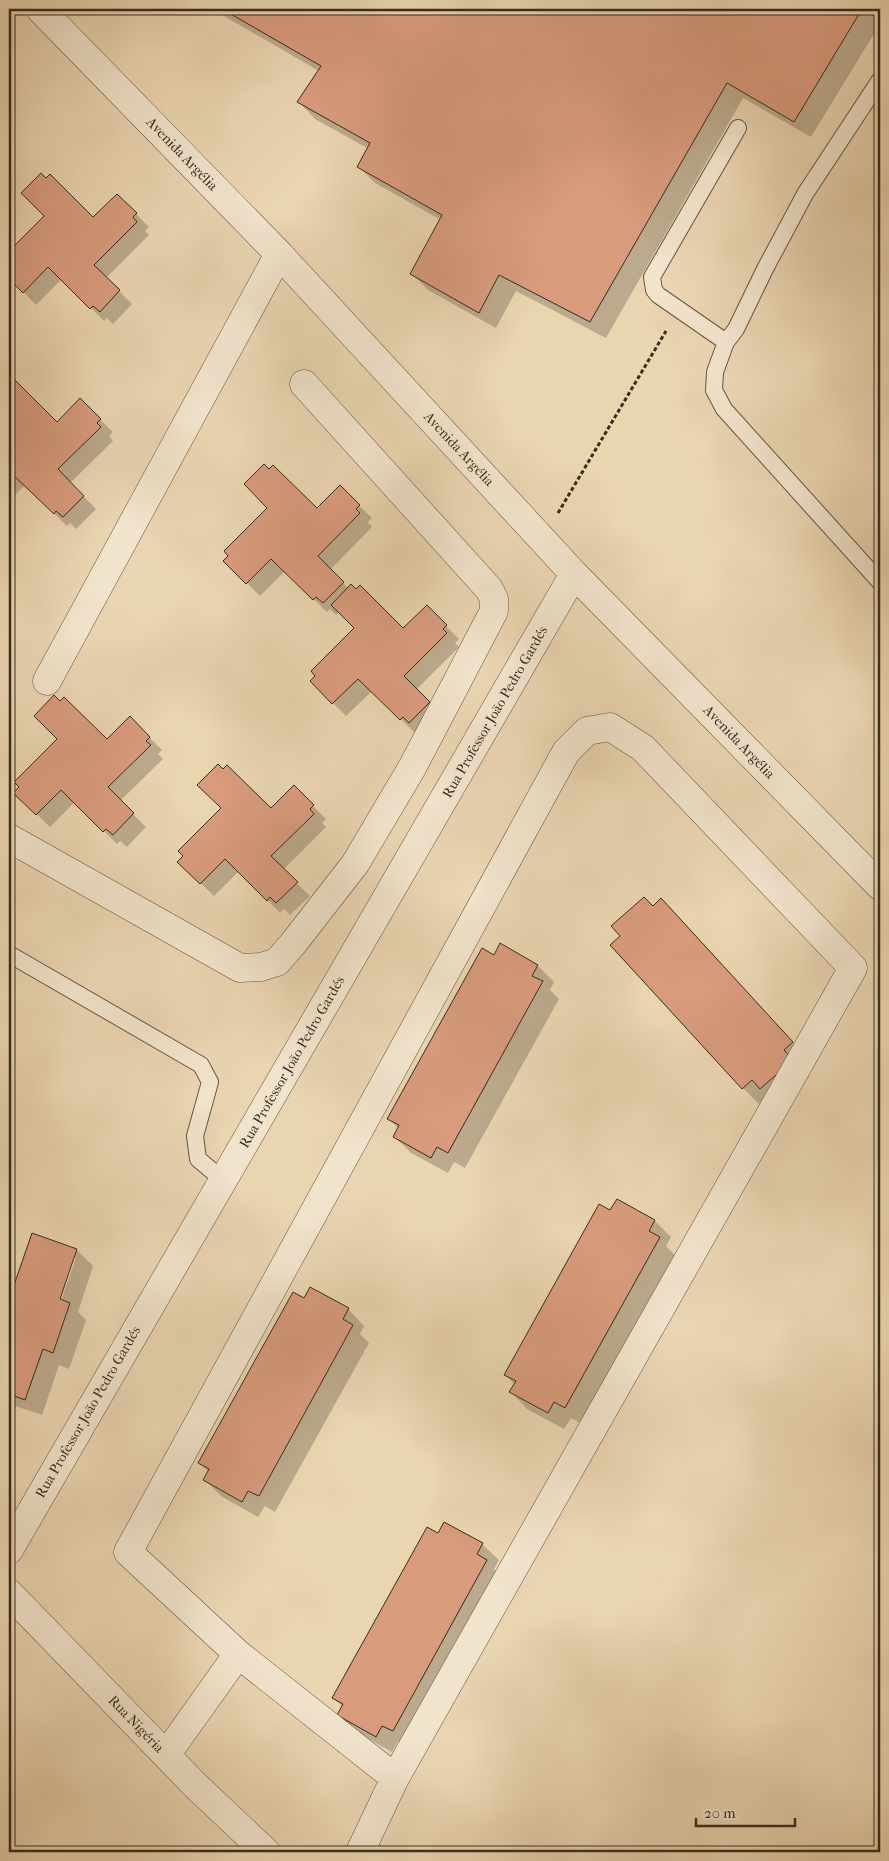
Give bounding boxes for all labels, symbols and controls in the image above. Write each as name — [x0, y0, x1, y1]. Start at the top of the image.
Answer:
street label: Avenida Argélia — [142, 113, 222, 195]
street label: Avenida Argélia — [420, 408, 498, 490]
street label: Rua Professor João Pedro Gardés — [439, 623, 551, 801]
street label: Avenida Argélia — [699, 701, 779, 783]
street label: Rua Professor João Pedro Gardés — [236, 973, 348, 1151]
street label: Rua Professor João Pedro Gardés — [32, 1323, 144, 1501]
street label: Rua Nigéria — [105, 1692, 168, 1756]
scale bar — [696, 1796, 795, 1828]
text: 20 m — [704, 1804, 736, 1822]

